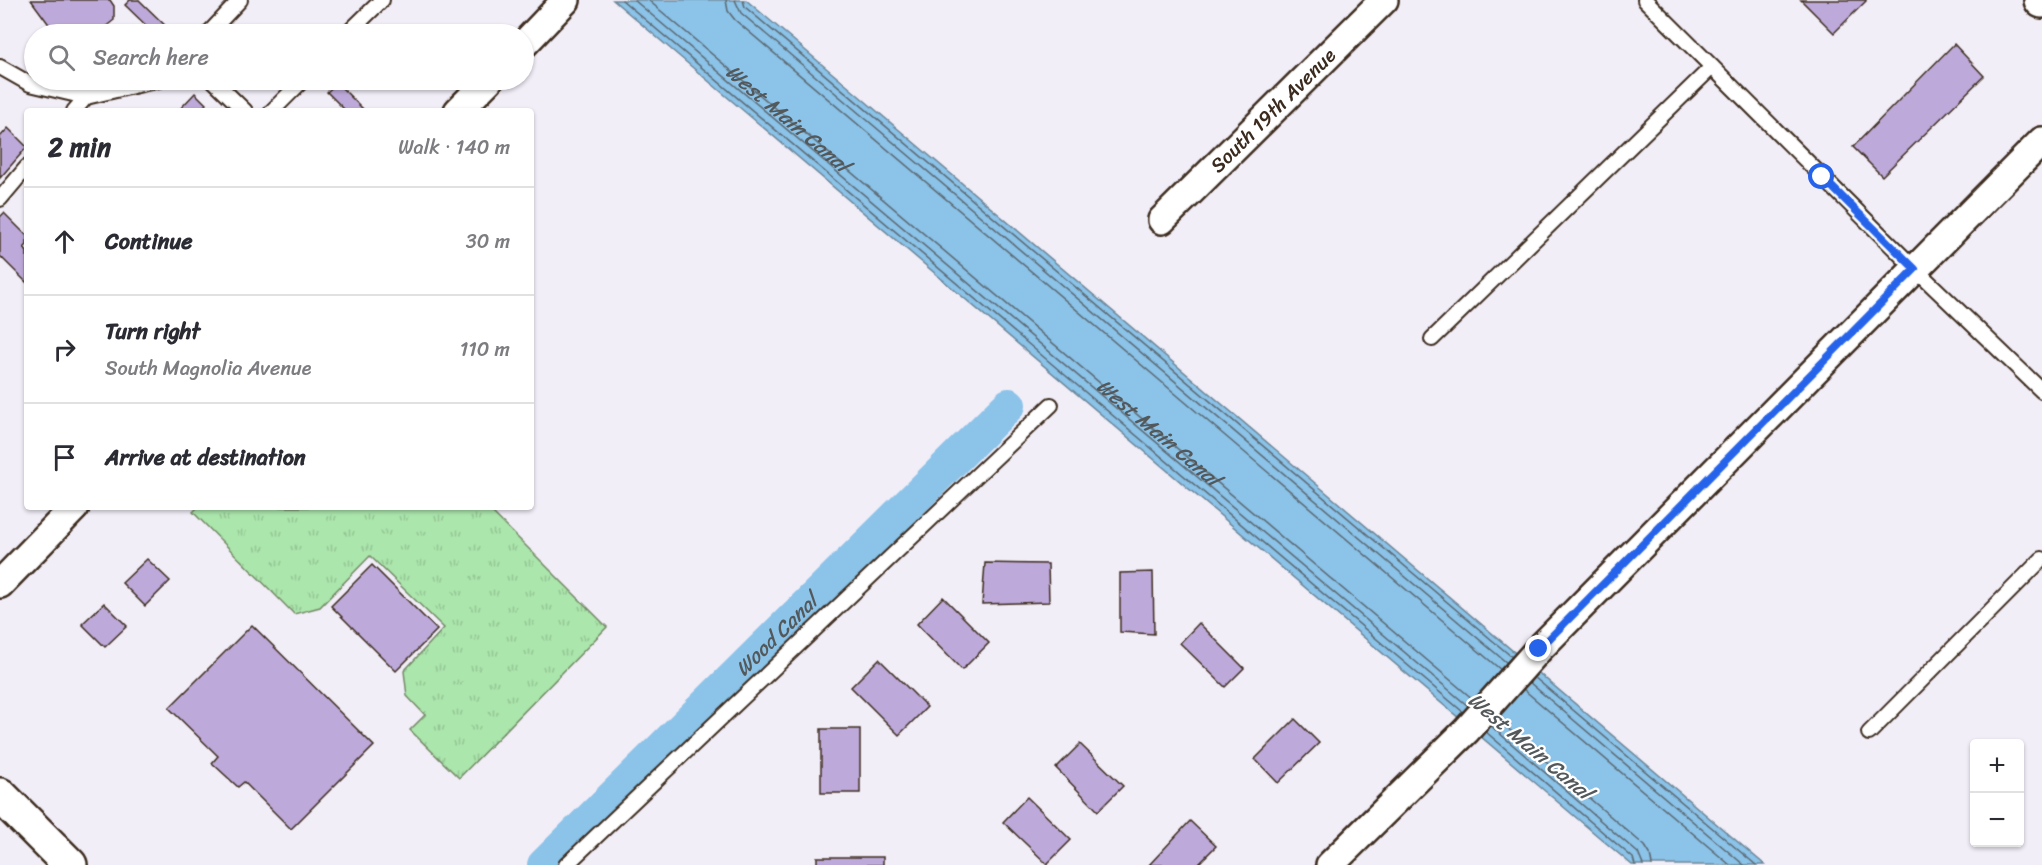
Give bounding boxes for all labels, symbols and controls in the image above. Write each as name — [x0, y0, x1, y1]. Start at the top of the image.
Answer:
search box — [24, 24, 534, 90]
text: Search here — [93, 38, 209, 77]
street label: South 19th Avenue — [1201, 39, 1345, 181]
icon: search — [45, 41, 78, 74]
water label: West Main Canal — [717, 54, 862, 186]
text: 2 min — [48, 124, 111, 170]
text: Walk · 140 m — [398, 130, 510, 165]
route start — [1808, 163, 1834, 189]
text: Continue — [105, 222, 193, 261]
text: 30 m — [466, 224, 510, 259]
icon: ahead — [48, 225, 81, 258]
text: Turn right — [105, 312, 200, 351]
text: 110 m — [460, 332, 510, 367]
icon: right — [48, 333, 81, 366]
text: South Magnolia Avenue — [105, 351, 311, 386]
water label: West Main Canal — [1088, 368, 1233, 500]
text: Arrive at destination — [105, 438, 306, 477]
icon: arrive — [48, 441, 81, 474]
water label: Wood Canal — [726, 581, 831, 686]
route end — [1525, 635, 1551, 661]
water label: West Main Canal — [1459, 682, 1605, 813]
map controls — [1970, 739, 2024, 847]
button: + — [1970, 739, 2024, 793]
button: − — [1970, 793, 2024, 847]

